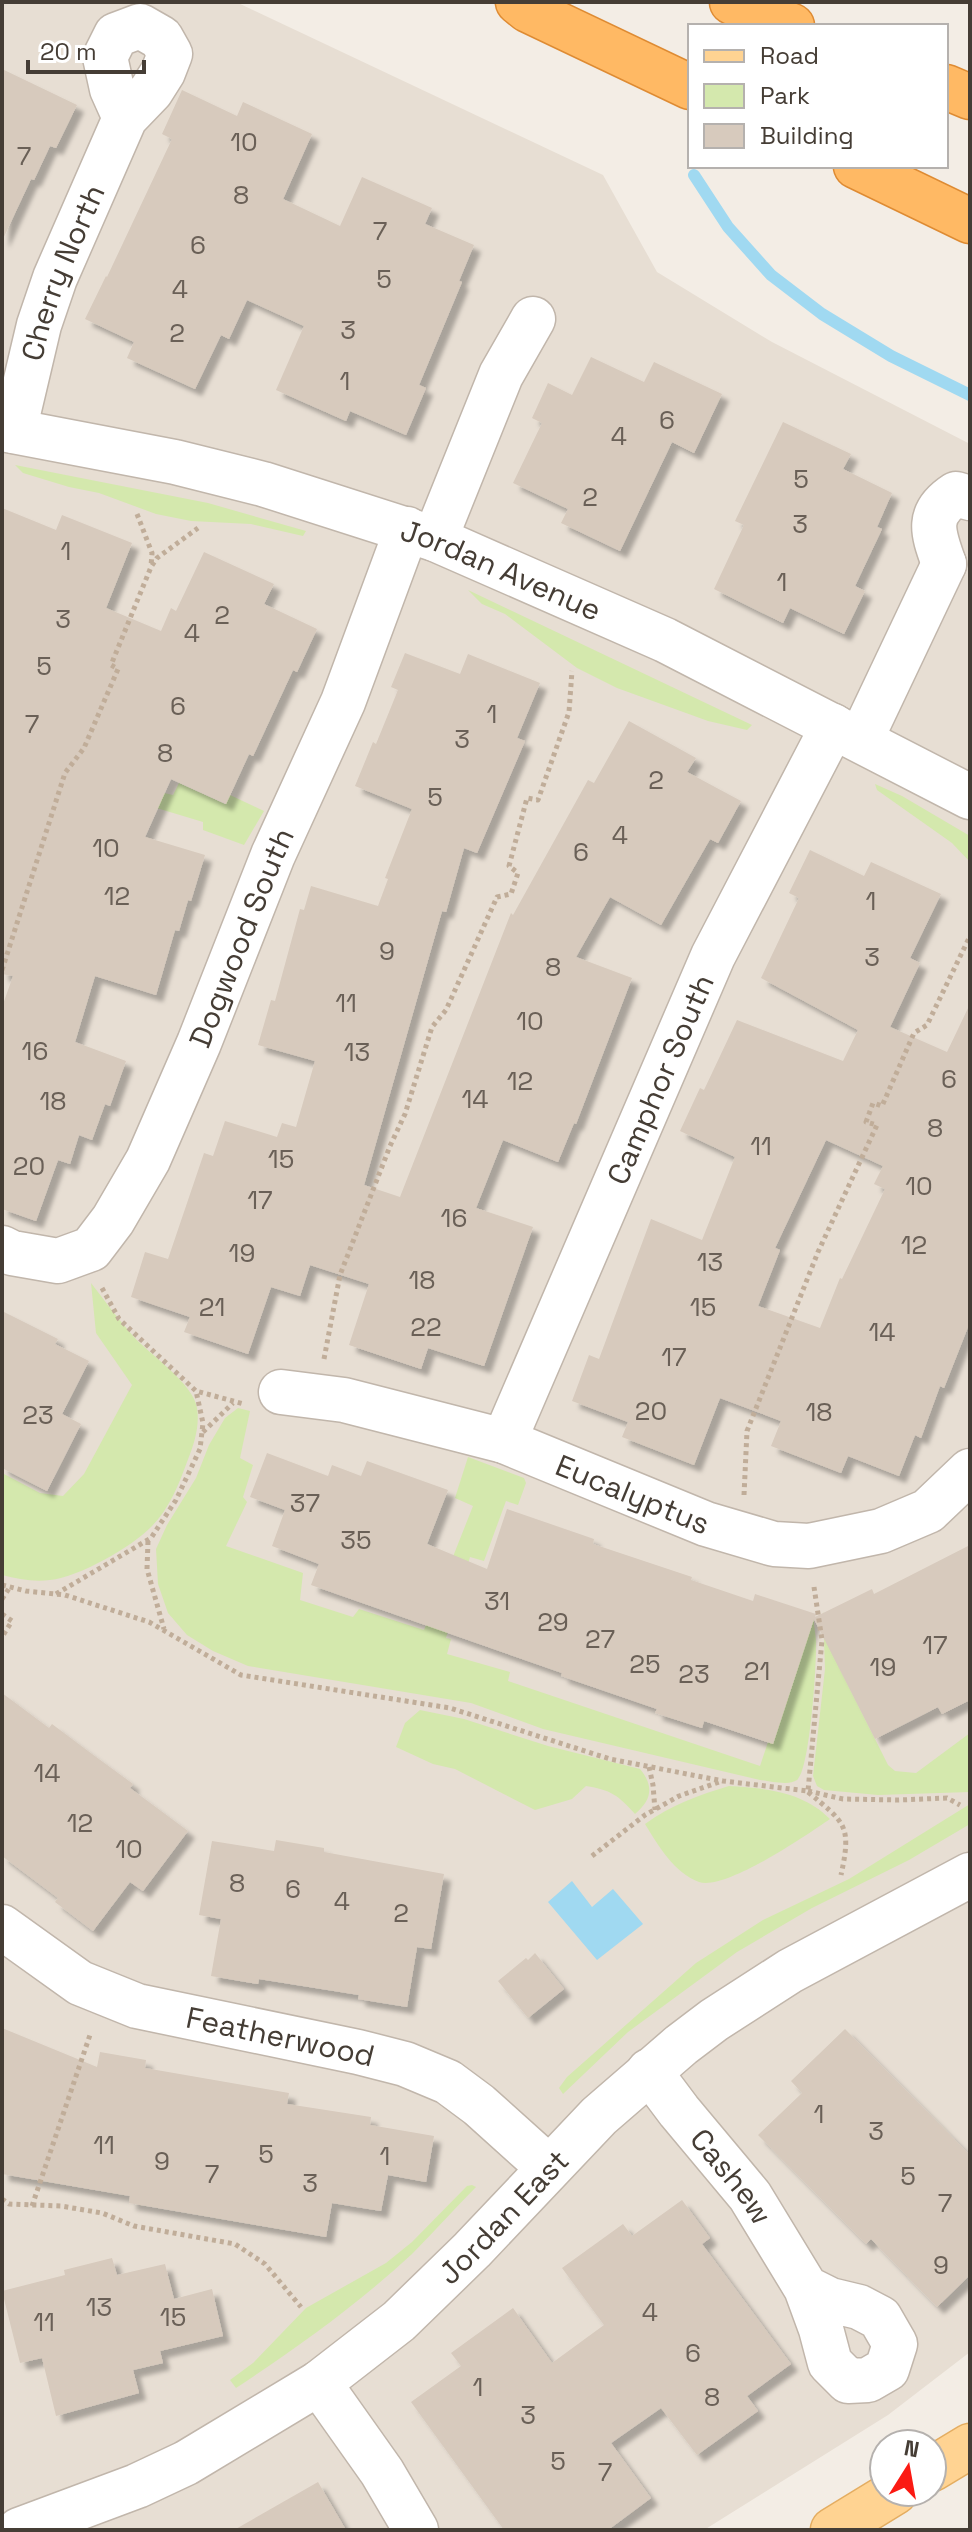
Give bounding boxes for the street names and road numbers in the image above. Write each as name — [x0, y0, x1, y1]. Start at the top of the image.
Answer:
street label: Cherry North — [12, 178, 113, 364]
street label: Jordan Avenue — [396, 510, 608, 629]
street label: Dogwood South — [180, 821, 302, 1053]
street label: Camphor South — [597, 968, 722, 1190]
street label: Eucalyptus — [550, 1445, 716, 1543]
street label: Featherwood — [183, 1997, 379, 2075]
street label: Cashew — [682, 2120, 782, 2231]
street label: Jordan East — [429, 2141, 577, 2292]

